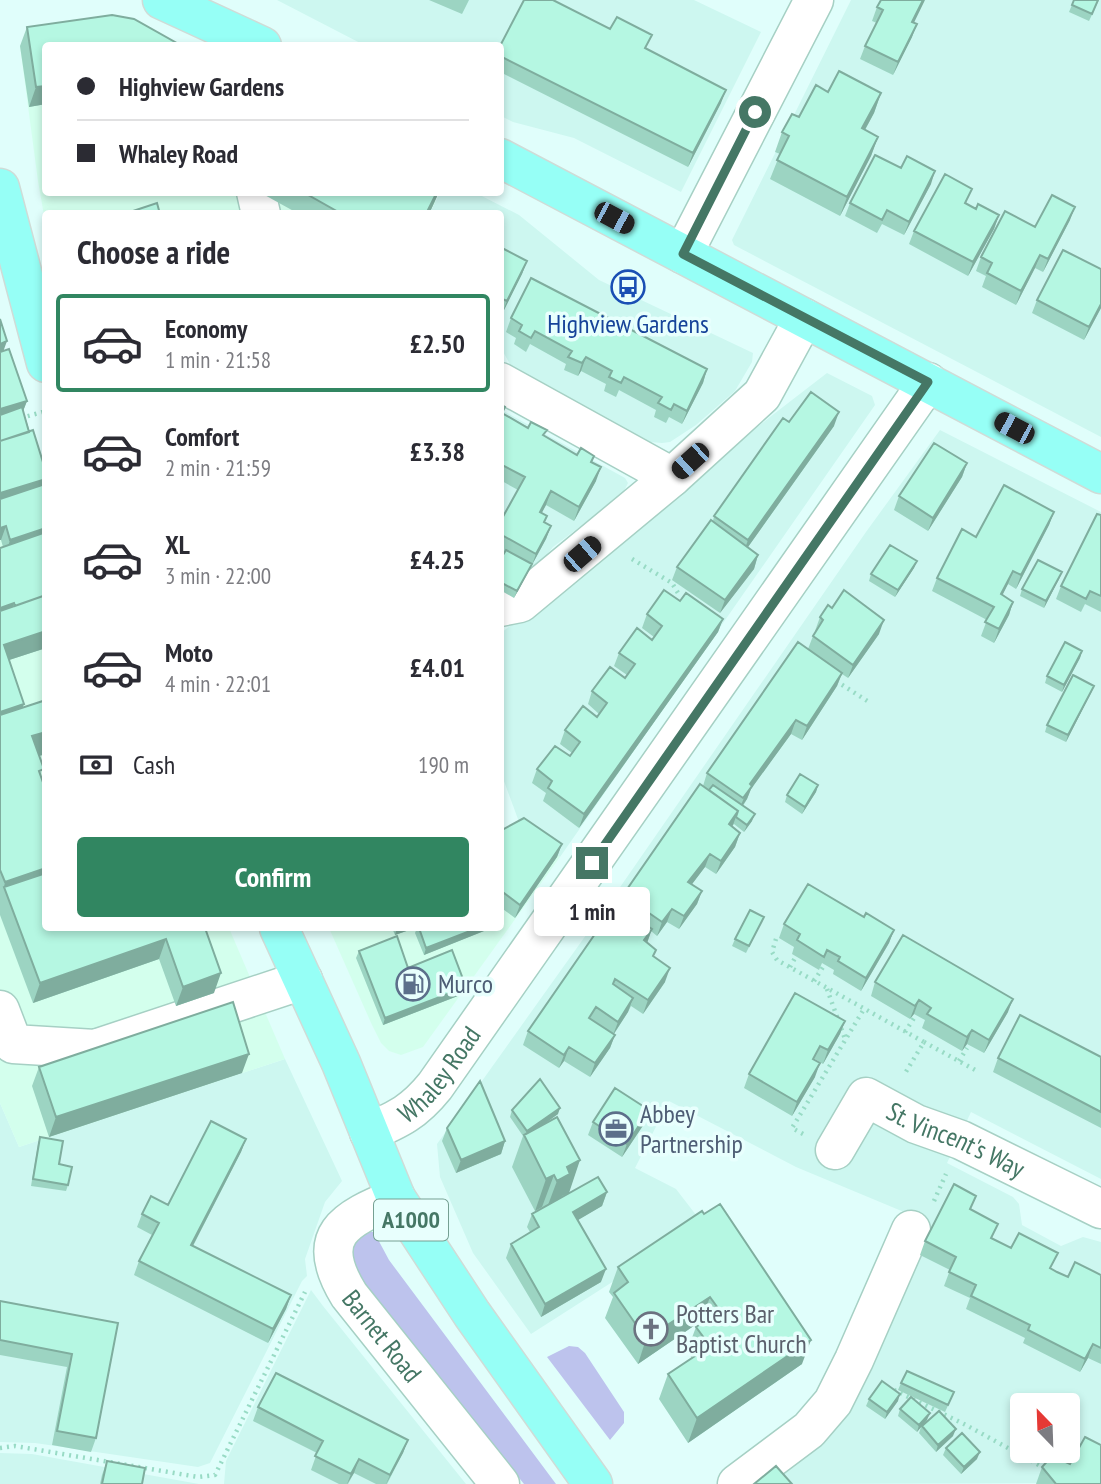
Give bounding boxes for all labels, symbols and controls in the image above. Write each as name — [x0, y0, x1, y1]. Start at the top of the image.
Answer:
text: Highview Gardens — [119, 70, 284, 103]
route start — [739, 96, 771, 128]
text: Whaley Road — [119, 137, 238, 170]
car — [591, 199, 638, 237]
text: Choose a ride — [77, 231, 230, 273]
bus stop icon: Highview Gardens — [609, 268, 647, 306]
place label: Highview Gardens — [547, 307, 709, 340]
icon: car — [81, 312, 144, 375]
text: Economy — [165, 312, 247, 345]
text: £2.50 — [410, 327, 465, 360]
text: 1 min · 21:58 — [165, 345, 271, 374]
car — [991, 409, 1038, 447]
icon: car — [81, 420, 144, 483]
text: Comfort — [165, 420, 239, 453]
text: £3.38 — [410, 435, 465, 468]
car — [668, 439, 713, 483]
text: 2 min · 21:59 — [165, 453, 271, 482]
icon: car — [81, 528, 144, 591]
text: XL — [165, 528, 190, 561]
car — [560, 532, 605, 576]
text: £4.25 — [410, 543, 465, 576]
text: 3 min · 22:00 — [165, 561, 271, 590]
icon: car — [81, 636, 144, 699]
text: Moto — [165, 636, 213, 669]
text: £4.01 — [410, 651, 465, 684]
text: 4 min · 22:01 — [165, 669, 271, 698]
icon: cash — [77, 746, 115, 784]
text: Cash — [133, 748, 175, 781]
text: 190 m — [418, 750, 469, 779]
button: Confirm — [77, 837, 469, 917]
route end — [576, 847, 608, 879]
callout: 1 min — [534, 888, 650, 936]
text: 1 min — [569, 897, 615, 926]
fuel station icon: Murco — [394, 965, 432, 1003]
place label: Murco — [438, 967, 493, 1000]
street label: Whaley Road — [392, 1020, 488, 1130]
street label: St. Vincent's Way — [881, 1094, 1030, 1185]
place label: Abbey Partnership — [640, 1097, 743, 1160]
office icon: Abbey Partnership — [597, 1110, 635, 1148]
road number: A1000 — [374, 1200, 448, 1240]
street label: Barnet Road — [335, 1283, 429, 1389]
place label: Potters Bar Baptist Church — [676, 1297, 807, 1360]
church icon: Potters Bar Baptist Church — [632, 1310, 670, 1348]
north arrow — [1010, 1393, 1080, 1463]
map controls — [1010, 1393, 1080, 1463]

